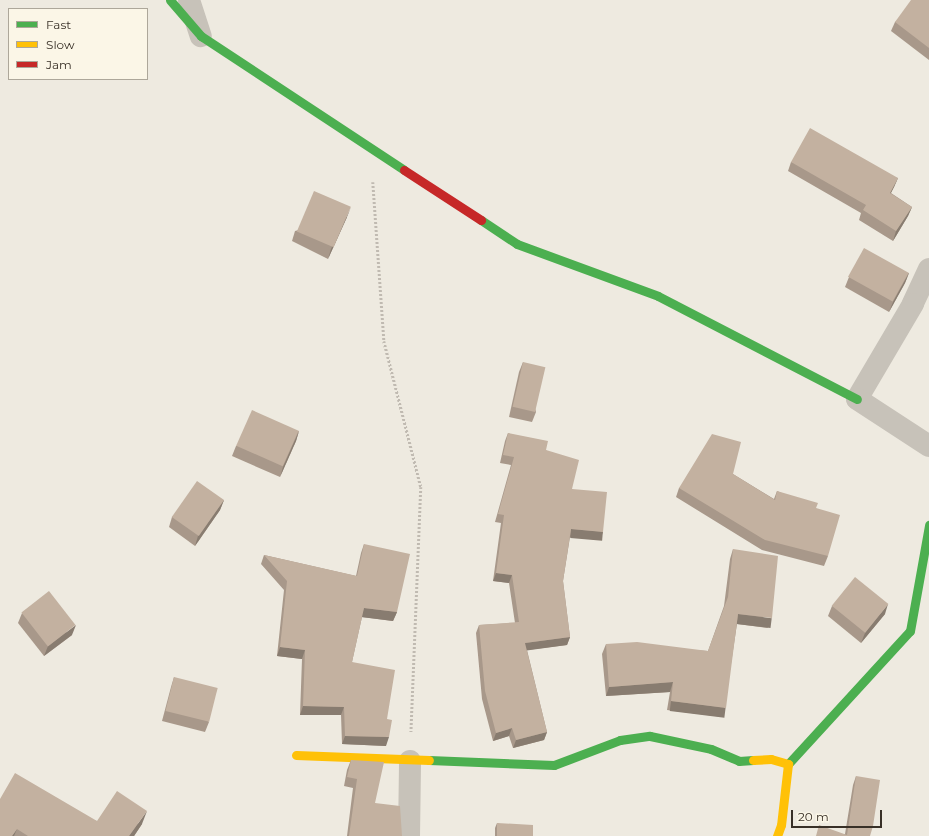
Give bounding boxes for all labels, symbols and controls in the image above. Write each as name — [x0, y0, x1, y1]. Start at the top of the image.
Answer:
legend — [8, 8, 148, 80]
text: Fast — [46, 17, 71, 32]
text: Slow — [46, 37, 75, 52]
text: Jam — [46, 57, 72, 72]
scale bar — [793, 802, 884, 828]
text: 20 m — [798, 809, 829, 824]

